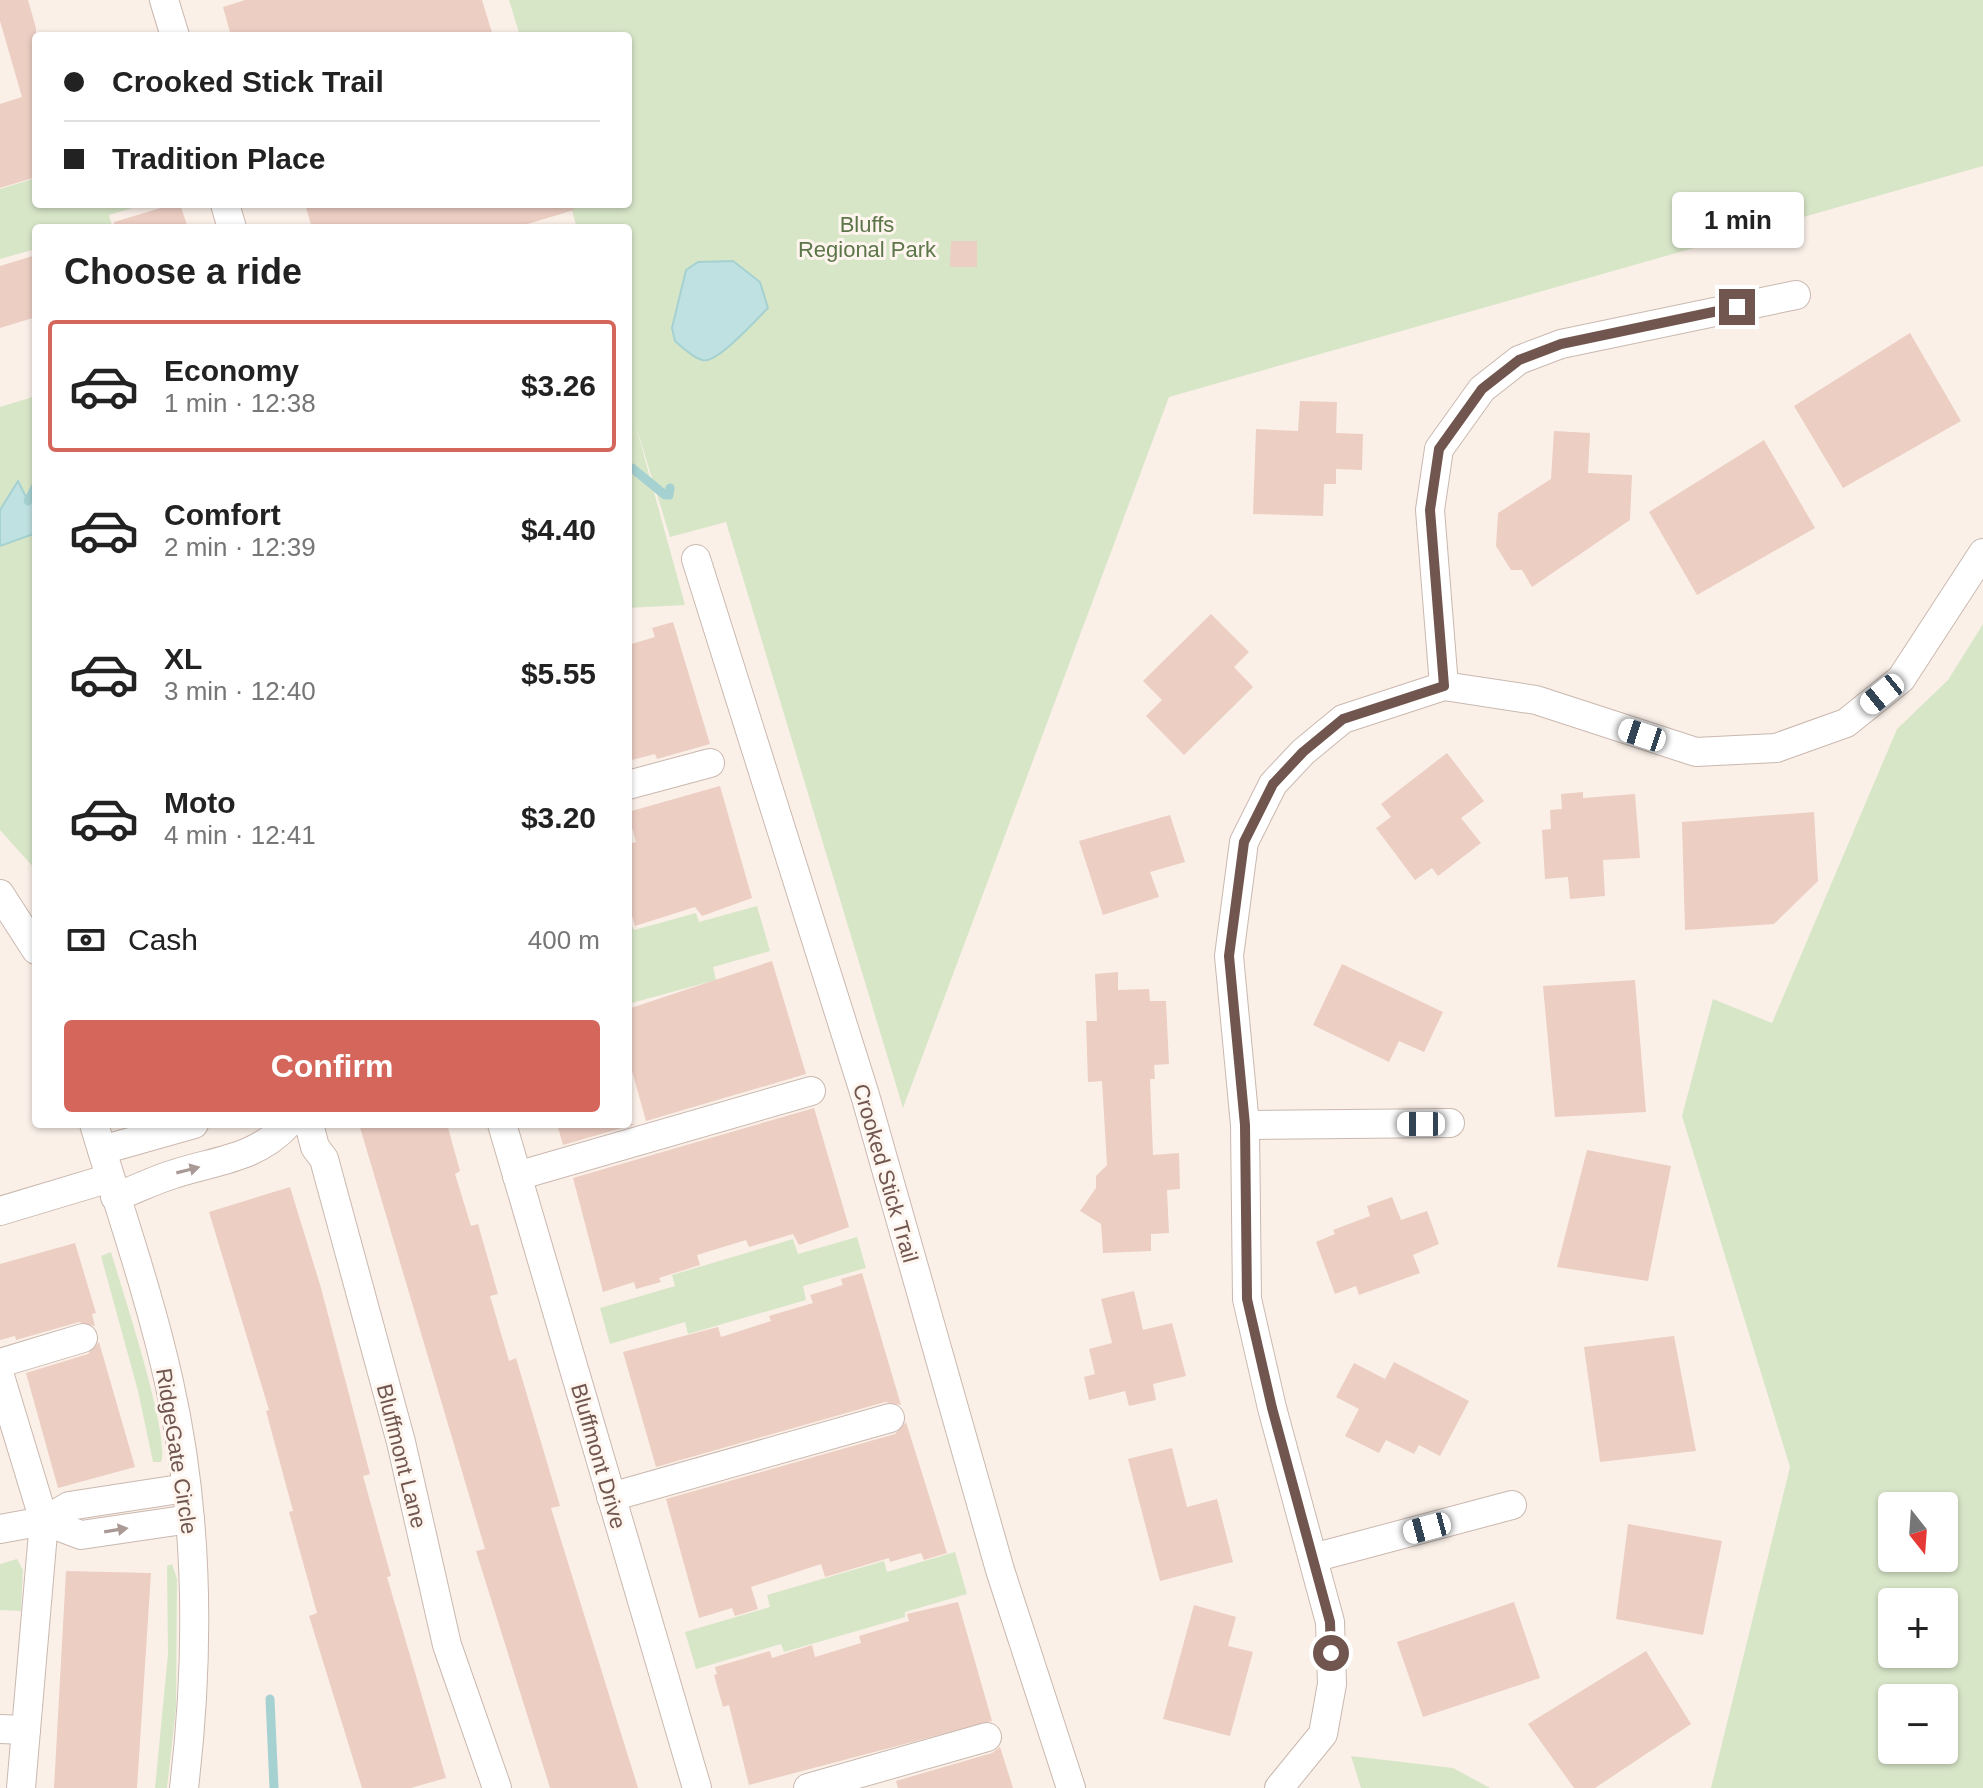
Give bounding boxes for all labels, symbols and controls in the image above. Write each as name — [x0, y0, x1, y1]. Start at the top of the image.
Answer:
text: Crooked Stick Trail — [112, 65, 384, 98]
text: Tradition Place — [112, 142, 325, 175]
callout: 1 min — [1671, 191, 1803, 247]
text: 1 min — [1704, 205, 1772, 235]
park label: Bluffs Regional Park — [798, 212, 937, 262]
text: Choose a ride — [64, 251, 302, 292]
route end — [1719, 289, 1755, 325]
icon: car — [68, 350, 140, 422]
text: Economy — [164, 354, 299, 387]
text: $3.26 — [521, 369, 596, 402]
text: 1 min · 12:38 — [164, 388, 316, 418]
icon: car — [68, 494, 140, 566]
text: Comfort — [164, 498, 281, 531]
text: $4.40 — [521, 513, 596, 546]
text: 2 min · 12:39 — [164, 532, 316, 562]
icon: car — [68, 638, 140, 710]
text: XL — [164, 642, 202, 675]
text: $5.55 — [521, 657, 596, 690]
car — [1856, 670, 1908, 718]
text: 3 min · 12:40 — [164, 676, 316, 706]
car — [1615, 716, 1669, 754]
icon: car — [68, 782, 140, 854]
text: Moto — [164, 786, 236, 819]
text: $3.20 — [521, 801, 596, 834]
text: 4 min · 12:41 — [164, 820, 316, 850]
icon: cash — [64, 918, 108, 962]
text: Cash — [128, 923, 198, 956]
text: 400 m — [528, 925, 600, 955]
button: Confirm — [64, 1020, 600, 1112]
street label: Crooked Stick Trail — [848, 1081, 923, 1265]
car — [1397, 1112, 1445, 1136]
one-way arrow — [176, 1164, 201, 1176]
street label: RidgeGate Circle — [151, 1366, 202, 1536]
street label: Bluffmont Lane — [372, 1381, 431, 1531]
street label: Bluffmont Drive — [566, 1381, 631, 1532]
north arrow — [1878, 1492, 1958, 1572]
map controls — [1878, 1492, 1958, 1764]
car — [1401, 1510, 1453, 1546]
one-way arrow — [104, 1523, 129, 1536]
button: + — [1878, 1588, 1958, 1668]
route start — [1313, 1635, 1349, 1671]
button: − — [1878, 1684, 1958, 1764]

